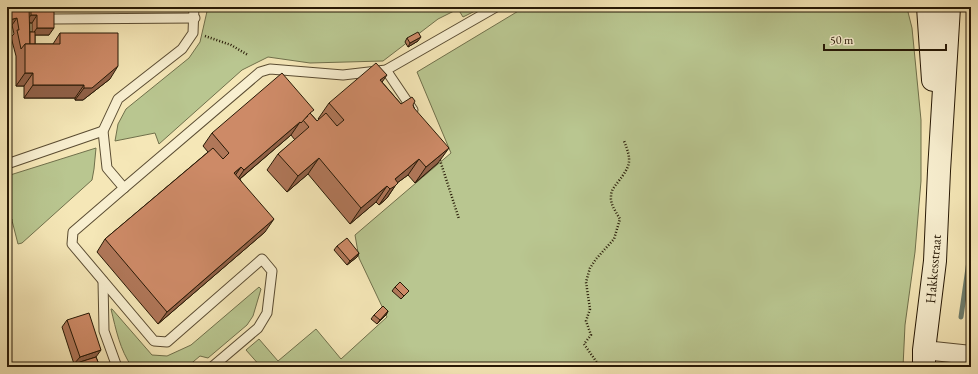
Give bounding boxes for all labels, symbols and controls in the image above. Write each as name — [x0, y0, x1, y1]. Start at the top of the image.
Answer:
scale bar — [824, 26, 946, 52]
text: 50 m — [830, 32, 854, 48]
street label: Hakkesstraat — [921, 233, 945, 304]

